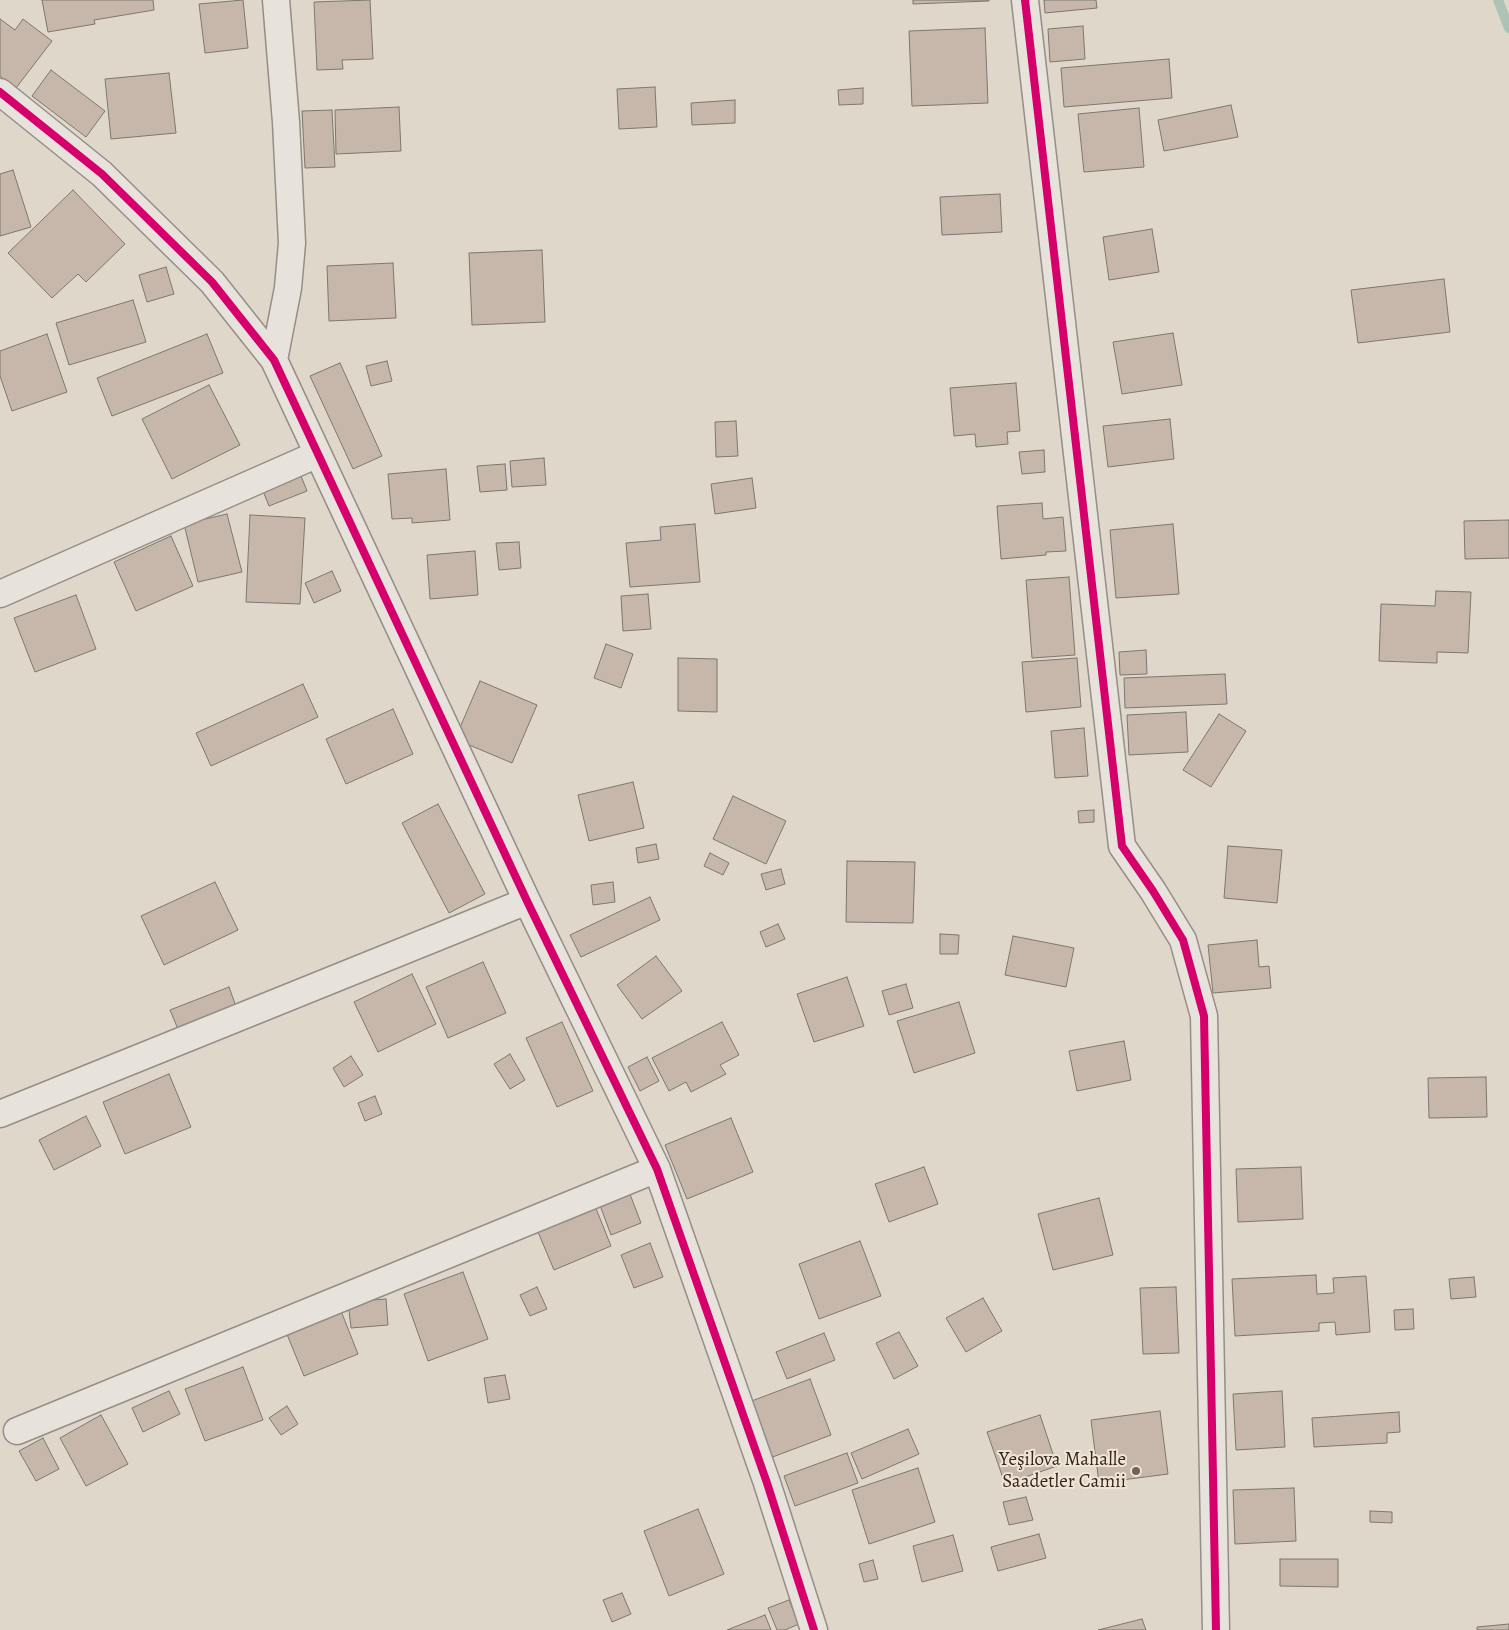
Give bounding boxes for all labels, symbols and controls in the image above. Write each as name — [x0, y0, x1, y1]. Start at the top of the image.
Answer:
place label: Yeşilova Mahalle Saadetler Camii — [999, 1449, 1126, 1493]
marker: Yeşilova Mahalle Saadetler Camii — [1130, 1465, 1142, 1477]

